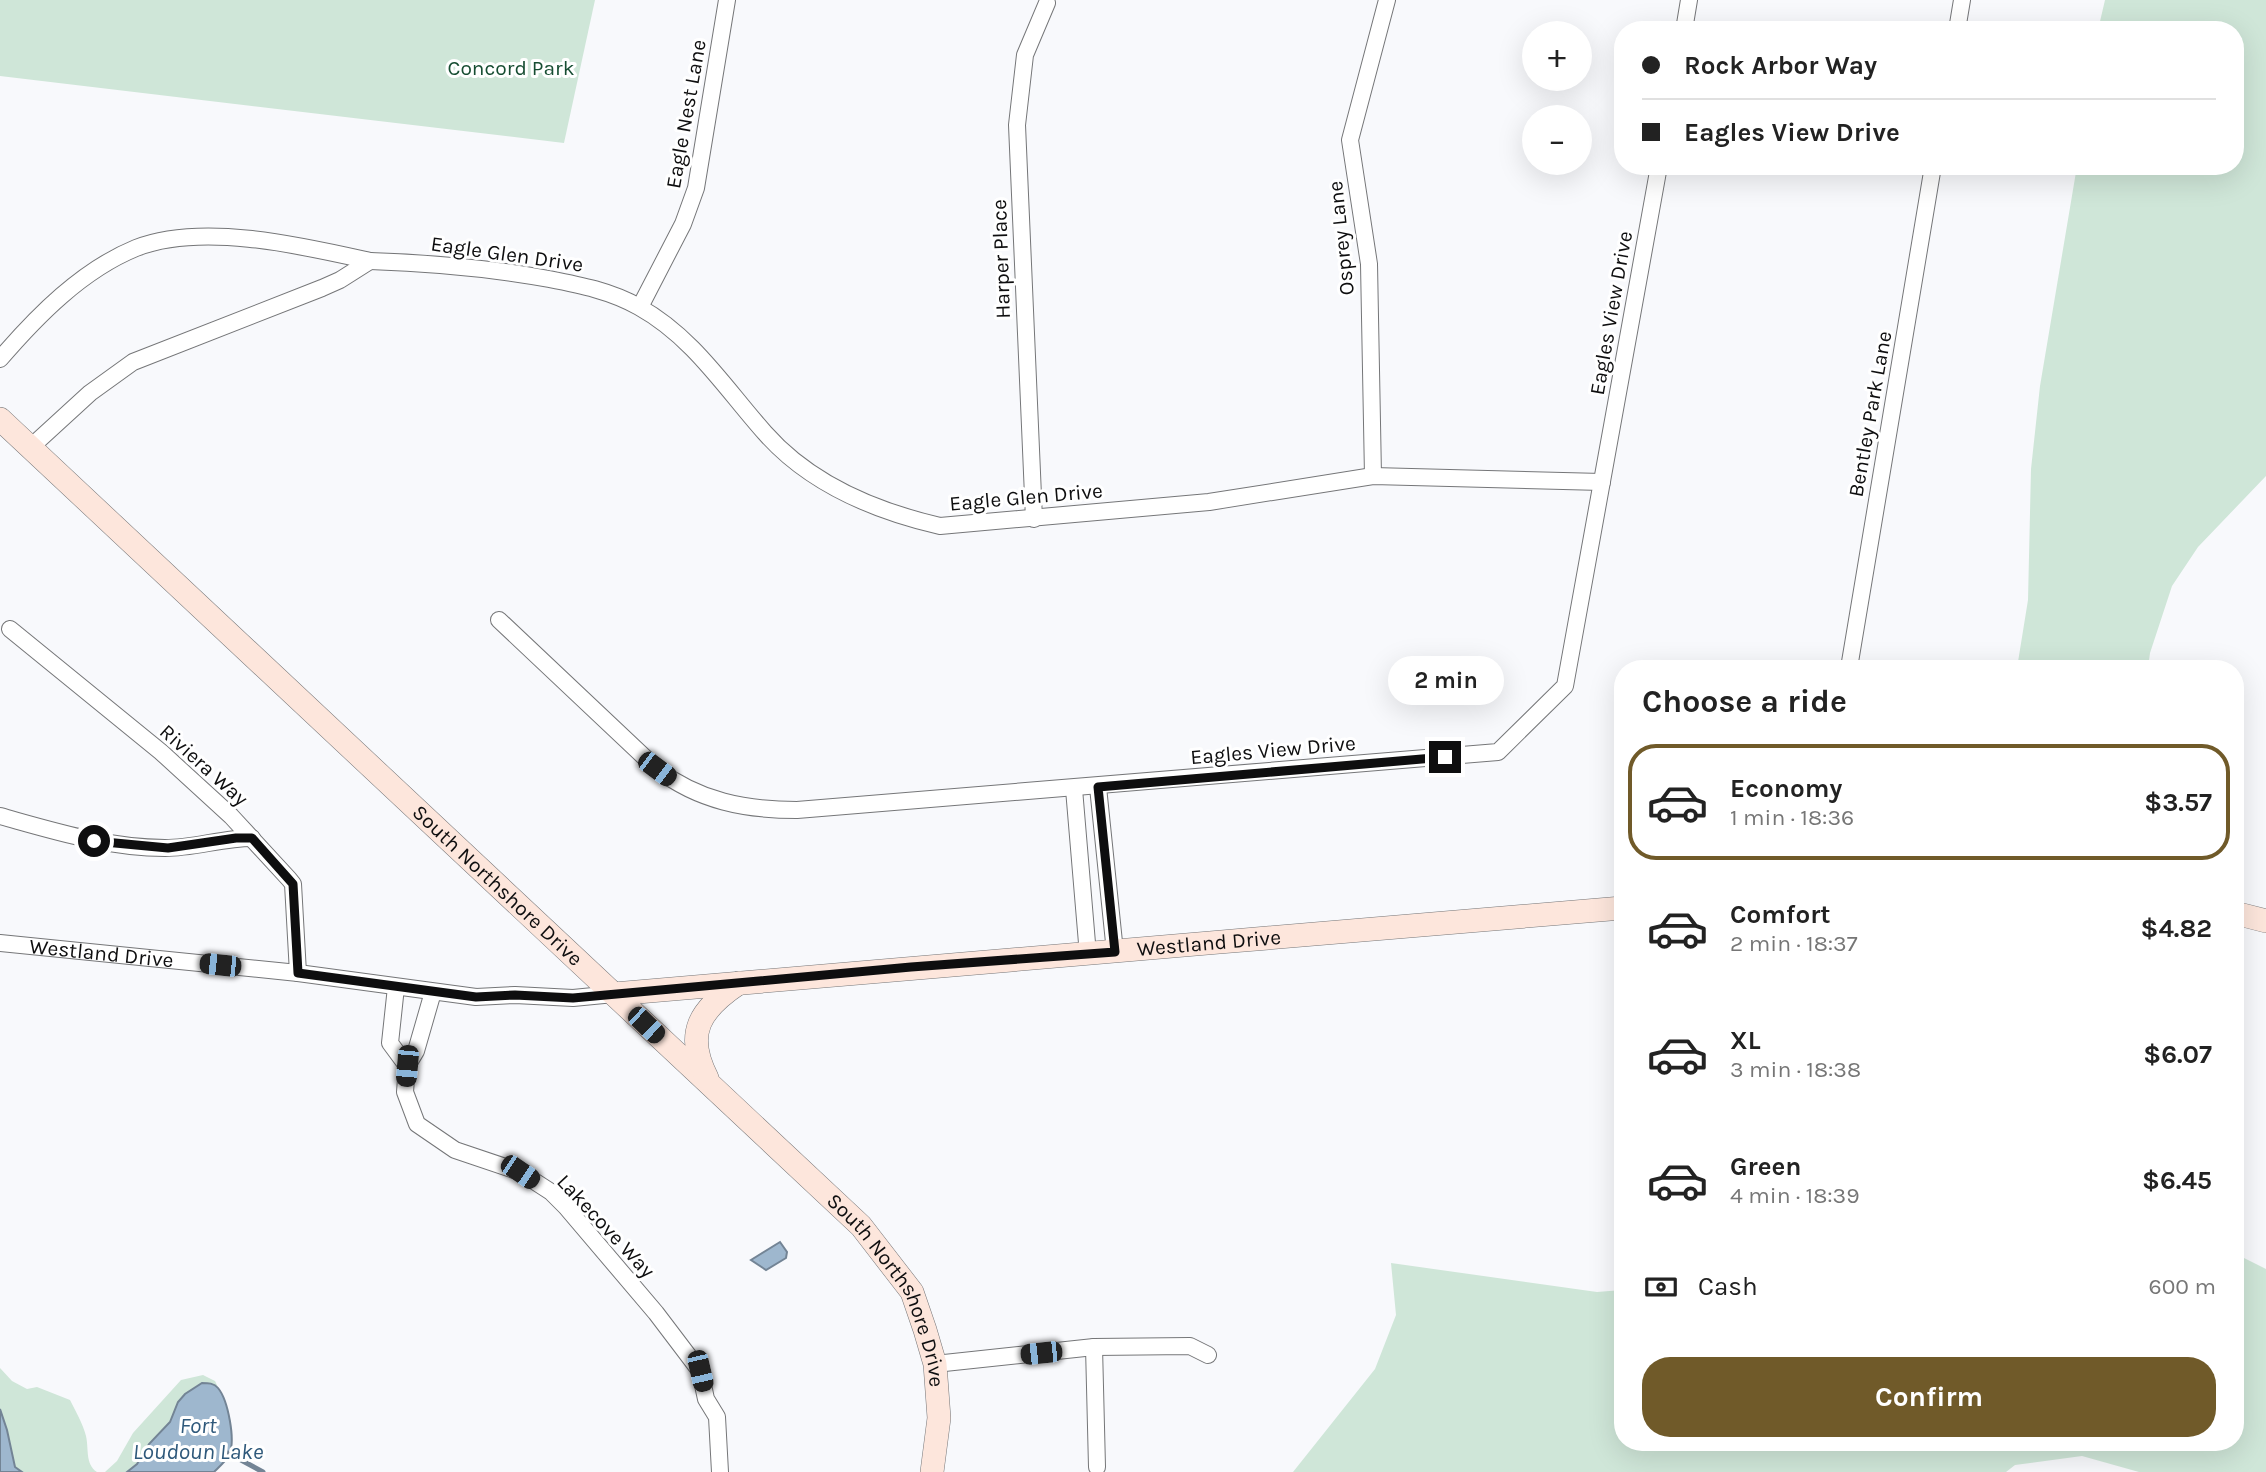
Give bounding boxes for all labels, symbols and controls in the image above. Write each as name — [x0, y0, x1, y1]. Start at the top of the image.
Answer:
map controls — [1522, 21, 1592, 175]
button: + — [1522, 21, 1592, 91]
street label: Eagle Nest Lane — [661, 38, 711, 190]
text: Rock Arbor Way — [1684, 50, 1877, 81]
park label: Concord Park — [448, 56, 575, 80]
button: − — [1522, 105, 1592, 175]
text: Eagles View Drive — [1684, 117, 1900, 148]
street label: Osprey Lane — [1323, 180, 1359, 296]
street label: Harper Place — [987, 199, 1015, 319]
street label: Eagles View Drive — [1585, 229, 1637, 397]
street label: Eagle Glen Drive — [429, 231, 585, 277]
street label: Bentley Park Lane — [1844, 329, 1896, 499]
street label: Eagle Glen Drive — [948, 478, 1104, 516]
callout: 2 min — [1387, 656, 1503, 704]
text: 2 min — [1414, 667, 1478, 694]
text: Choose a ride — [1642, 683, 1847, 720]
street label: Riviera Way — [155, 719, 253, 811]
street label: Eagles View Drive — [1189, 731, 1357, 769]
route end — [1429, 741, 1461, 773]
car — [634, 748, 681, 790]
icon: car — [1646, 771, 1709, 834]
text: Economy — [1730, 773, 1842, 804]
text: $3.57 — [2144, 787, 2212, 818]
street label: South Northshore Drive — [408, 800, 588, 971]
text: 1 min · 18:36 — [1730, 804, 1854, 831]
route start — [78, 825, 110, 857]
icon: car — [1646, 897, 1709, 960]
text: Comfort — [1730, 899, 1831, 930]
text: $4.82 — [2140, 913, 2212, 944]
street label: Westland Drive — [1136, 925, 1282, 961]
text: 2 min · 18:37 — [1730, 930, 1858, 957]
street label: Westland Drive — [28, 934, 175, 972]
car — [199, 952, 242, 978]
car — [624, 1003, 669, 1047]
icon: car — [1646, 1023, 1709, 1086]
text: XL — [1730, 1025, 1761, 1056]
text: $6.07 — [2143, 1039, 2212, 1070]
car — [395, 1044, 420, 1088]
text: 3 min · 18:38 — [1730, 1056, 1861, 1083]
icon: car — [1646, 1149, 1709, 1212]
text: Green — [1730, 1151, 1802, 1182]
car — [497, 1152, 544, 1192]
text: $6.45 — [2142, 1165, 2212, 1196]
street label: Lakecove Way — [552, 1170, 660, 1283]
text: 4 min · 18:39 — [1730, 1182, 1860, 1209]
street label: South Northshore Drive — [822, 1188, 949, 1388]
icon: cash — [1642, 1268, 1680, 1306]
text: Cash — [1698, 1271, 1758, 1302]
text: 600 m — [2149, 1273, 2216, 1300]
car — [1020, 1340, 1063, 1366]
car — [686, 1348, 715, 1394]
button: Confirm — [1642, 1357, 2216, 1437]
water label: Fort Loudoun Lake — [133, 1412, 264, 1465]

